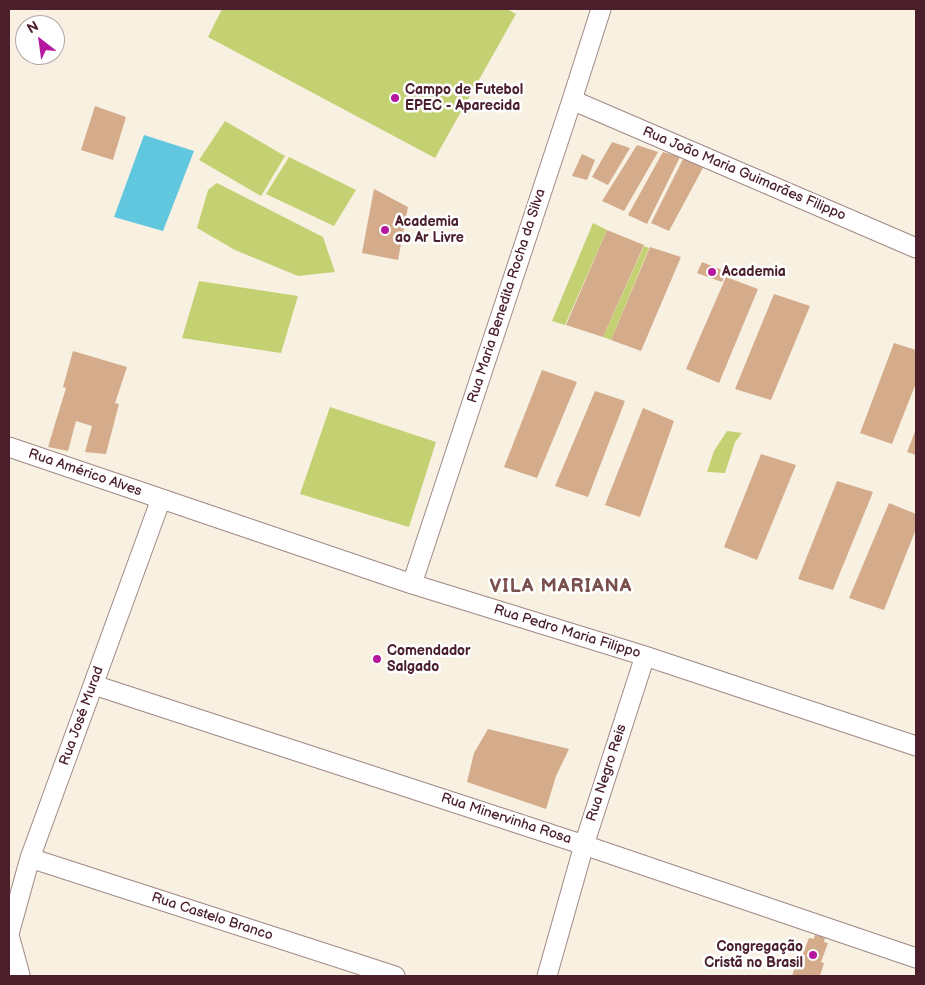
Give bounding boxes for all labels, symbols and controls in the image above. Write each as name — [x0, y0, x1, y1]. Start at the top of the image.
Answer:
north arrow — [15, 15, 65, 65]
text: N — [24, 17, 42, 37]
place label: Campo de Futebol EPEC - Aparecida — [405, 82, 523, 114]
marker: Campo de Futebol EPEC - Aparecida — [389, 92, 401, 104]
street label: Rua João Maria Guimarães Filippo — [640, 123, 848, 225]
street label: Rua Maria Benedita Rocha da Silva — [464, 187, 550, 405]
place label: Academia ao Ar Livre — [395, 214, 464, 246]
marker: Academia ao Ar Livre — [379, 224, 391, 236]
place label: Academia — [722, 264, 786, 280]
marker: Academia — [706, 266, 718, 278]
street label: Rua Américo Alves — [26, 446, 144, 500]
district label: VILA MARIANA — [488, 576, 634, 598]
street label: Rua Pedro Maria Filippo — [491, 602, 643, 662]
place label: Comendador Salgado — [387, 643, 471, 676]
marker: Comendador Salgado — [371, 653, 383, 665]
street label: Rua José Murad — [56, 664, 108, 768]
street label: Rua Negro Reis — [583, 722, 631, 824]
street label: Rua Minervinha Rosa — [439, 790, 573, 848]
street label: Rua Castelo Branco — [149, 889, 275, 945]
place label: Congregação Cristã no Brasil — [704, 939, 803, 972]
marker: Congregação Cristã no Brasil — [807, 949, 819, 961]

